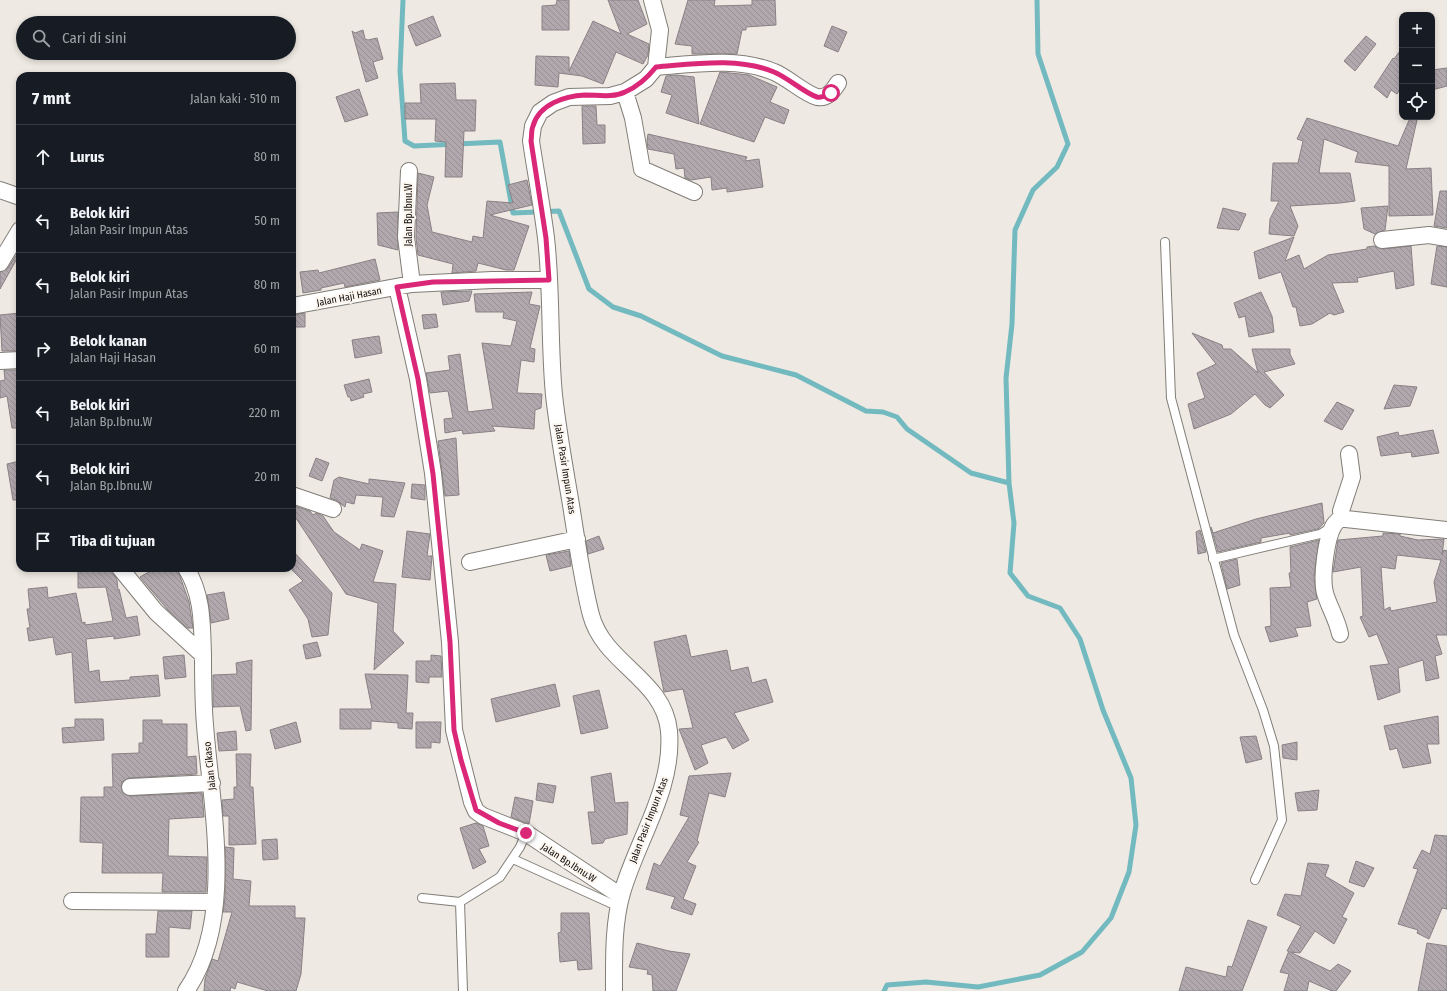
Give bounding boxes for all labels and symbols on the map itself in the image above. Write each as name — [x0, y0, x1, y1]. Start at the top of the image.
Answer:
route start — [822, 84, 840, 102]
street label: Jalan Bp.Ibnu.W — [403, 183, 415, 247]
street label: Jalan Haji Hasan — [316, 285, 383, 309]
street label: Jalan Pasir Impun Atas — [552, 423, 578, 515]
street label: Jalan Cikaso — [201, 741, 219, 791]
street label: Jalan Pasir Impun Atas — [627, 776, 671, 865]
route end — [517, 824, 535, 842]
street label: Jalan Bp.Ibnu.W — [539, 841, 599, 885]

